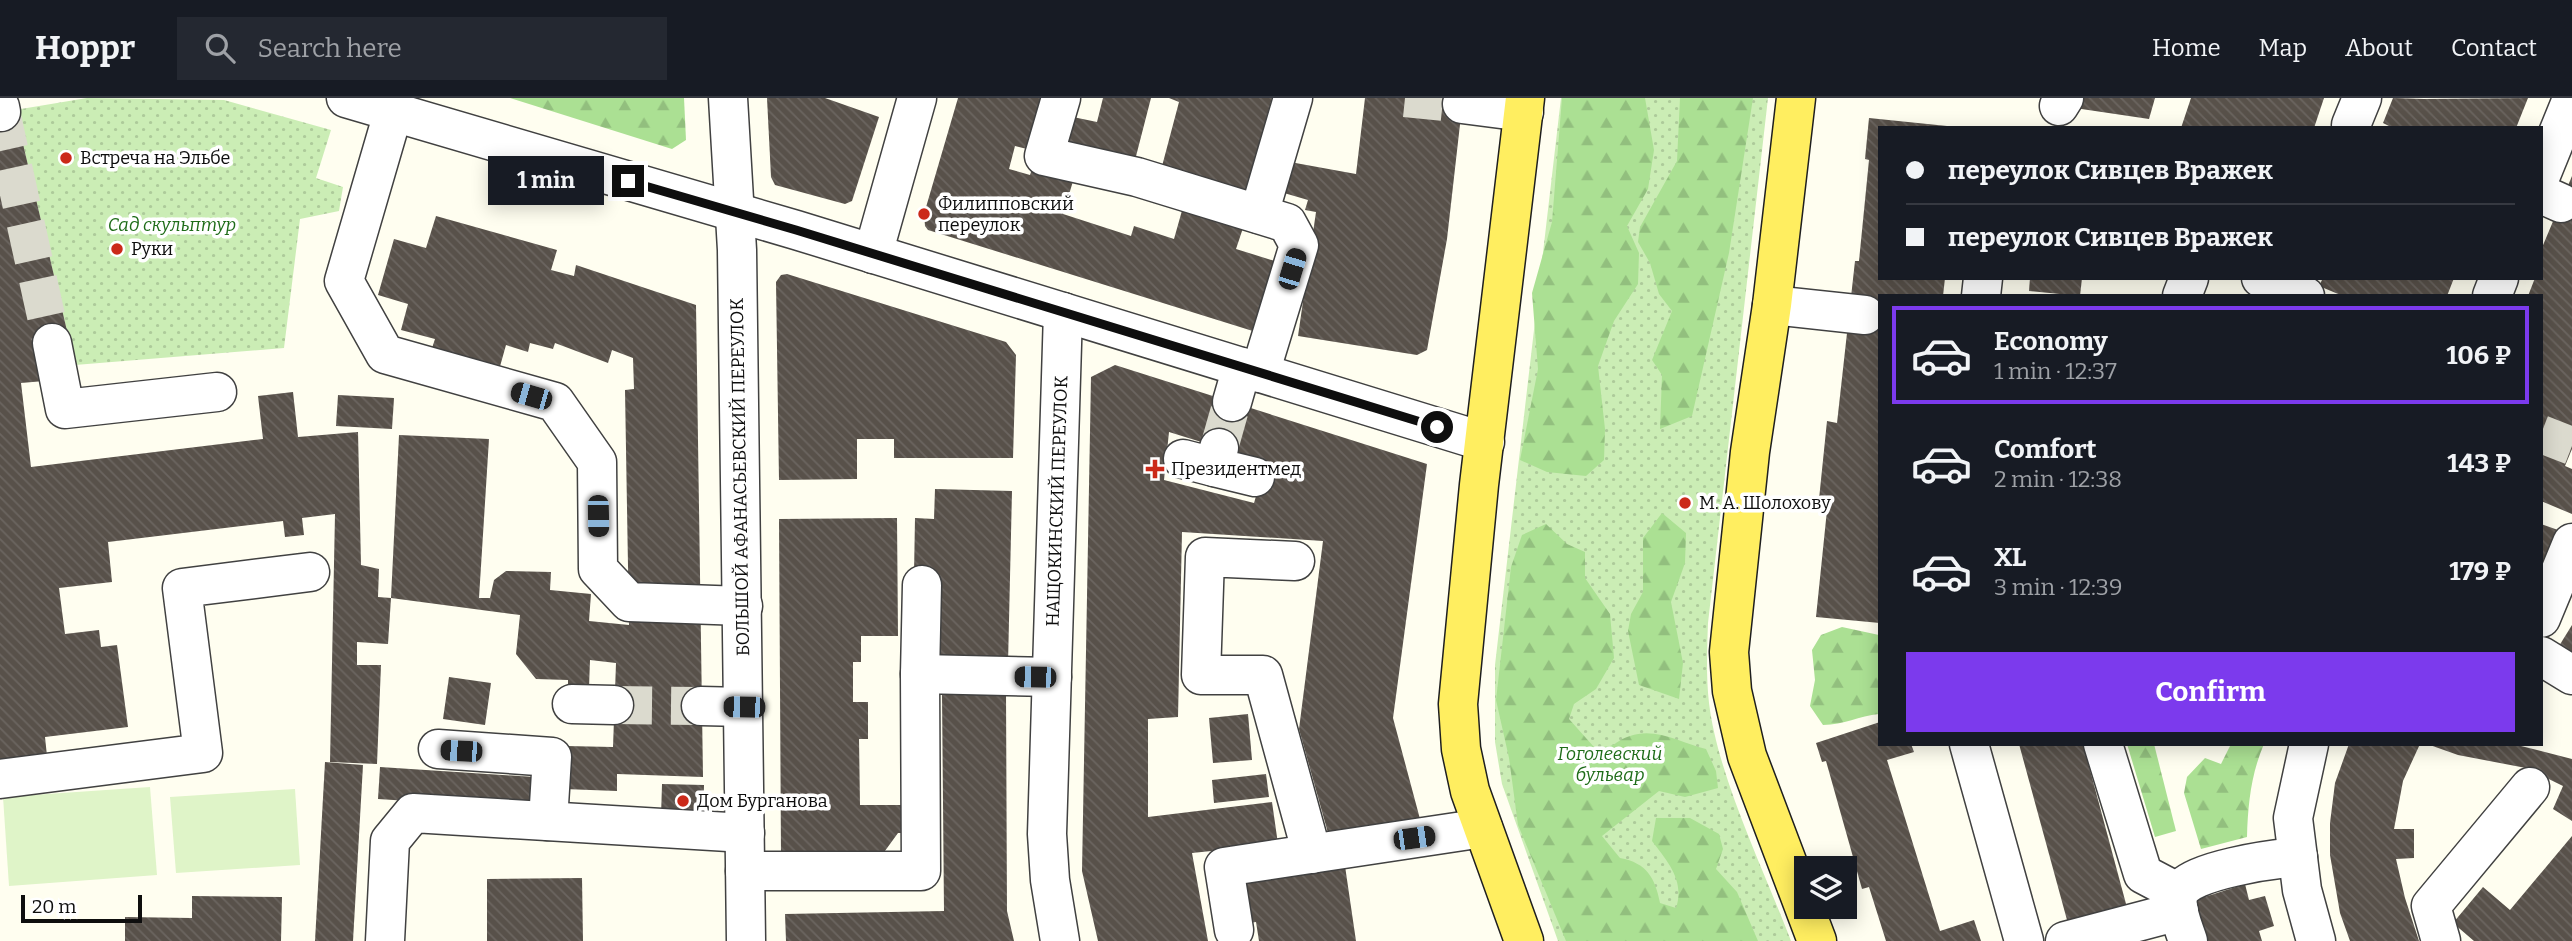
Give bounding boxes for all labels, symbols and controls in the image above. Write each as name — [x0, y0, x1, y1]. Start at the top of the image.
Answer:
search box — [177, 17, 667, 80]
text: Hoppr — [35, 28, 135, 68]
icon: search — [201, 29, 239, 67]
text: Search here — [257, 33, 402, 64]
text: Home — [2152, 34, 2221, 62]
text: Map — [2259, 34, 2307, 62]
text: About — [2345, 34, 2413, 62]
text: Contact — [2451, 34, 2537, 62]
place label: Встреча на Эльбе — [80, 147, 230, 169]
marker: Встреча на Эльбе — [58, 150, 74, 166]
text: переулок Сивцев Вражек — [1948, 155, 2273, 186]
callout: 1 min — [488, 156, 604, 206]
route end — [612, 165, 644, 197]
text: 1 min — [517, 166, 575, 194]
place label: Филипповский переулок — [938, 193, 1074, 236]
marker: Филипповский переулок — [916, 206, 932, 222]
park label: Сад скульптур — [108, 214, 236, 236]
text: переулок Сивцев Вражек — [1948, 222, 2273, 253]
place label: Руки — [131, 238, 173, 260]
marker: Руки — [109, 241, 125, 257]
car — [1276, 246, 1309, 292]
street label: БОЛЬШОЙ АФАНАСЬЕВСКИЙ ПЕРЕУЛОК — [726, 297, 754, 656]
icon: car — [1910, 324, 1973, 387]
text: Economy — [1994, 326, 2108, 357]
text: 106 ₽ — [2446, 340, 2511, 371]
text: 1 min · 12:37 — [1994, 357, 2117, 385]
street label: НАЩОКИНСКИЙ ПЕРЕУЛОК — [1042, 375, 1072, 627]
car — [508, 380, 555, 412]
route start — [1421, 411, 1453, 443]
icon: car — [1910, 432, 1973, 495]
text: Comfort — [1994, 434, 2097, 465]
text: 143 ₽ — [2447, 448, 2511, 479]
place label: Президентмед — [1171, 458, 1301, 480]
marker: Президентмед — [1145, 459, 1165, 479]
text: 2 min · 12:38 — [1994, 465, 2122, 493]
place label: М. А. Шолохову — [1699, 492, 1831, 514]
car — [588, 495, 609, 537]
marker: М. А. Шолохову — [1677, 495, 1693, 511]
icon: car — [1910, 540, 1973, 603]
text: XL — [1994, 542, 2026, 573]
text: 179 ₽ — [2449, 556, 2511, 587]
text: 3 min · 12:39 — [1994, 573, 2122, 601]
button: Confirm — [1906, 652, 2515, 732]
car — [1014, 666, 1057, 688]
car — [723, 696, 766, 718]
car — [440, 739, 483, 763]
park label: Гоголевский бульвар — [1558, 743, 1662, 786]
place label: Дом Бурганова — [697, 790, 828, 812]
marker: Дом Бурганова — [675, 793, 691, 809]
car — [1392, 825, 1437, 851]
map controls — [1794, 856, 1857, 919]
button: layers — [1794, 856, 1857, 919]
scale bar — [21, 892, 142, 924]
text: 20 m — [32, 895, 76, 918]

